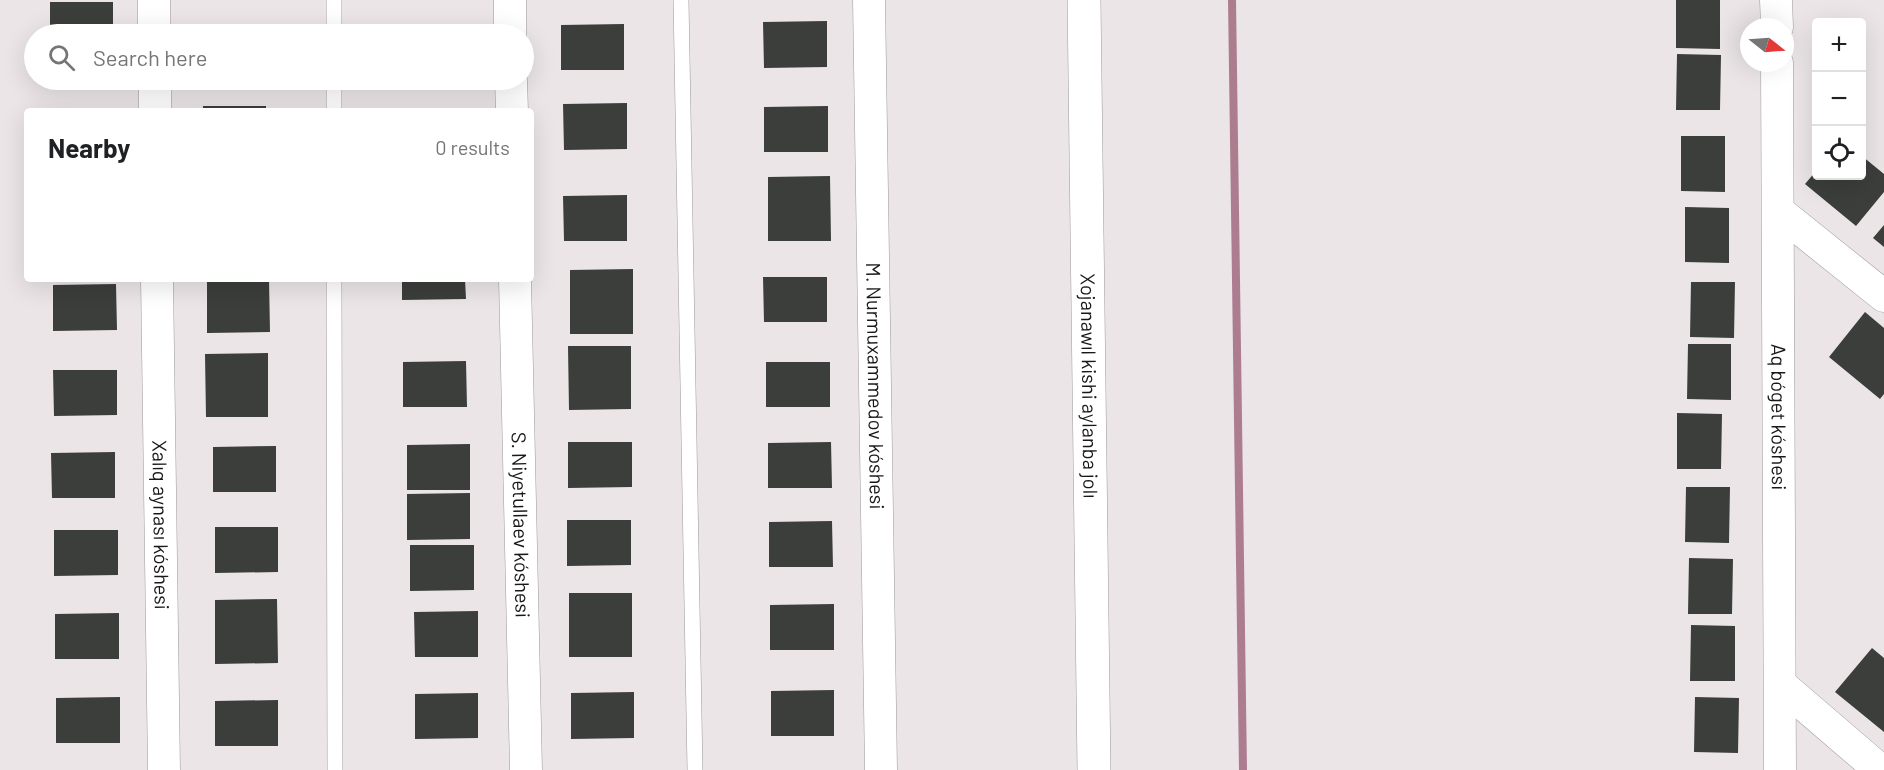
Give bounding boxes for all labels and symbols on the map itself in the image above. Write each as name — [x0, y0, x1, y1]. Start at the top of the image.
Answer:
north arrow — [1740, 18, 1794, 72]
street label: M. Nurmuxammedov kóshesi — [862, 262, 890, 510]
street label: Xojanawıl kishi aylanba jolı — [1077, 273, 1103, 499]
street label: Aq bóget kóshesi — [1767, 344, 1792, 490]
street label: S. Niyetullaev kóshesi — [507, 432, 536, 618]
street label: Xalıq aynası kóshesi — [148, 440, 175, 610]

